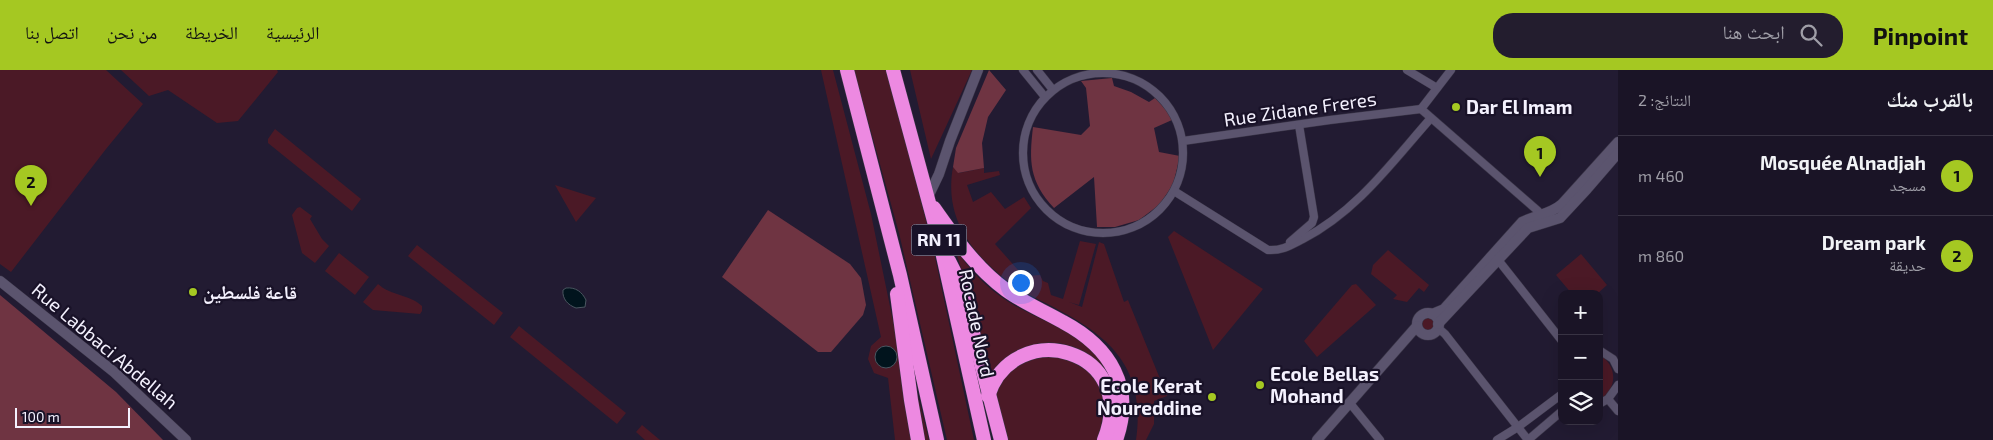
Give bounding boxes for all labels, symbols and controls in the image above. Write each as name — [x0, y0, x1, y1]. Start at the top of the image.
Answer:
search box — [1493, 13, 1843, 58]
text: ابحث هنا — [1723, 20, 1785, 43]
text: اتصل بنا — [25, 21, 79, 43]
text: من نحن — [107, 21, 157, 43]
text: الخريطة — [185, 21, 238, 43]
text: الرئيسية — [266, 21, 319, 43]
icon: search — [1797, 21, 1825, 49]
text: Pinpoint — [1873, 21, 1968, 50]
street label: Rue Zidane Freres — [1222, 86, 1378, 131]
text: بالقرب منك — [1887, 86, 1973, 111]
text: النتائج: 2 — [1638, 90, 1691, 109]
place label: Dar El Imam — [1466, 95, 1572, 118]
marker: Dar El Imam — [1450, 101, 1462, 113]
pin: 1 — [1524, 136, 1556, 177]
text: Mosquée Alnadjah — [1760, 151, 1926, 174]
pin: 2 — [15, 165, 47, 206]
text: 460 m — [1638, 166, 1684, 185]
text: 1 — [1954, 166, 1960, 185]
text: مسجد — [1890, 175, 1926, 194]
road number: RN 11 — [912, 224, 966, 256]
text: Dream park — [1822, 231, 1926, 254]
text: 860 m — [1638, 246, 1684, 265]
text: 2 — [1952, 246, 1962, 265]
text: حديقة — [1889, 255, 1926, 274]
street label: Rocade Nord — [955, 267, 1000, 379]
your location — [1008, 270, 1034, 296]
street label: Rue Labbaci Abdellah — [28, 278, 183, 413]
place label: قاعة فلسطين — [203, 280, 297, 304]
marker: قاعة فلسطين — [187, 286, 199, 298]
map controls — [1558, 290, 1603, 425]
button: + — [1558, 290, 1603, 335]
button: − — [1558, 335, 1603, 380]
place label: Ecole Bellas Mohand — [1270, 362, 1379, 407]
place label: Ecole Kerat Noureddine — [1097, 374, 1202, 419]
marker: Ecole Bellas Mohand — [1254, 379, 1266, 391]
button: layers — [1558, 380, 1603, 425]
marker: Ecole Kerat Noureddine — [1206, 391, 1218, 403]
scale bar — [15, 405, 130, 428]
text: 100 m — [22, 408, 60, 425]

